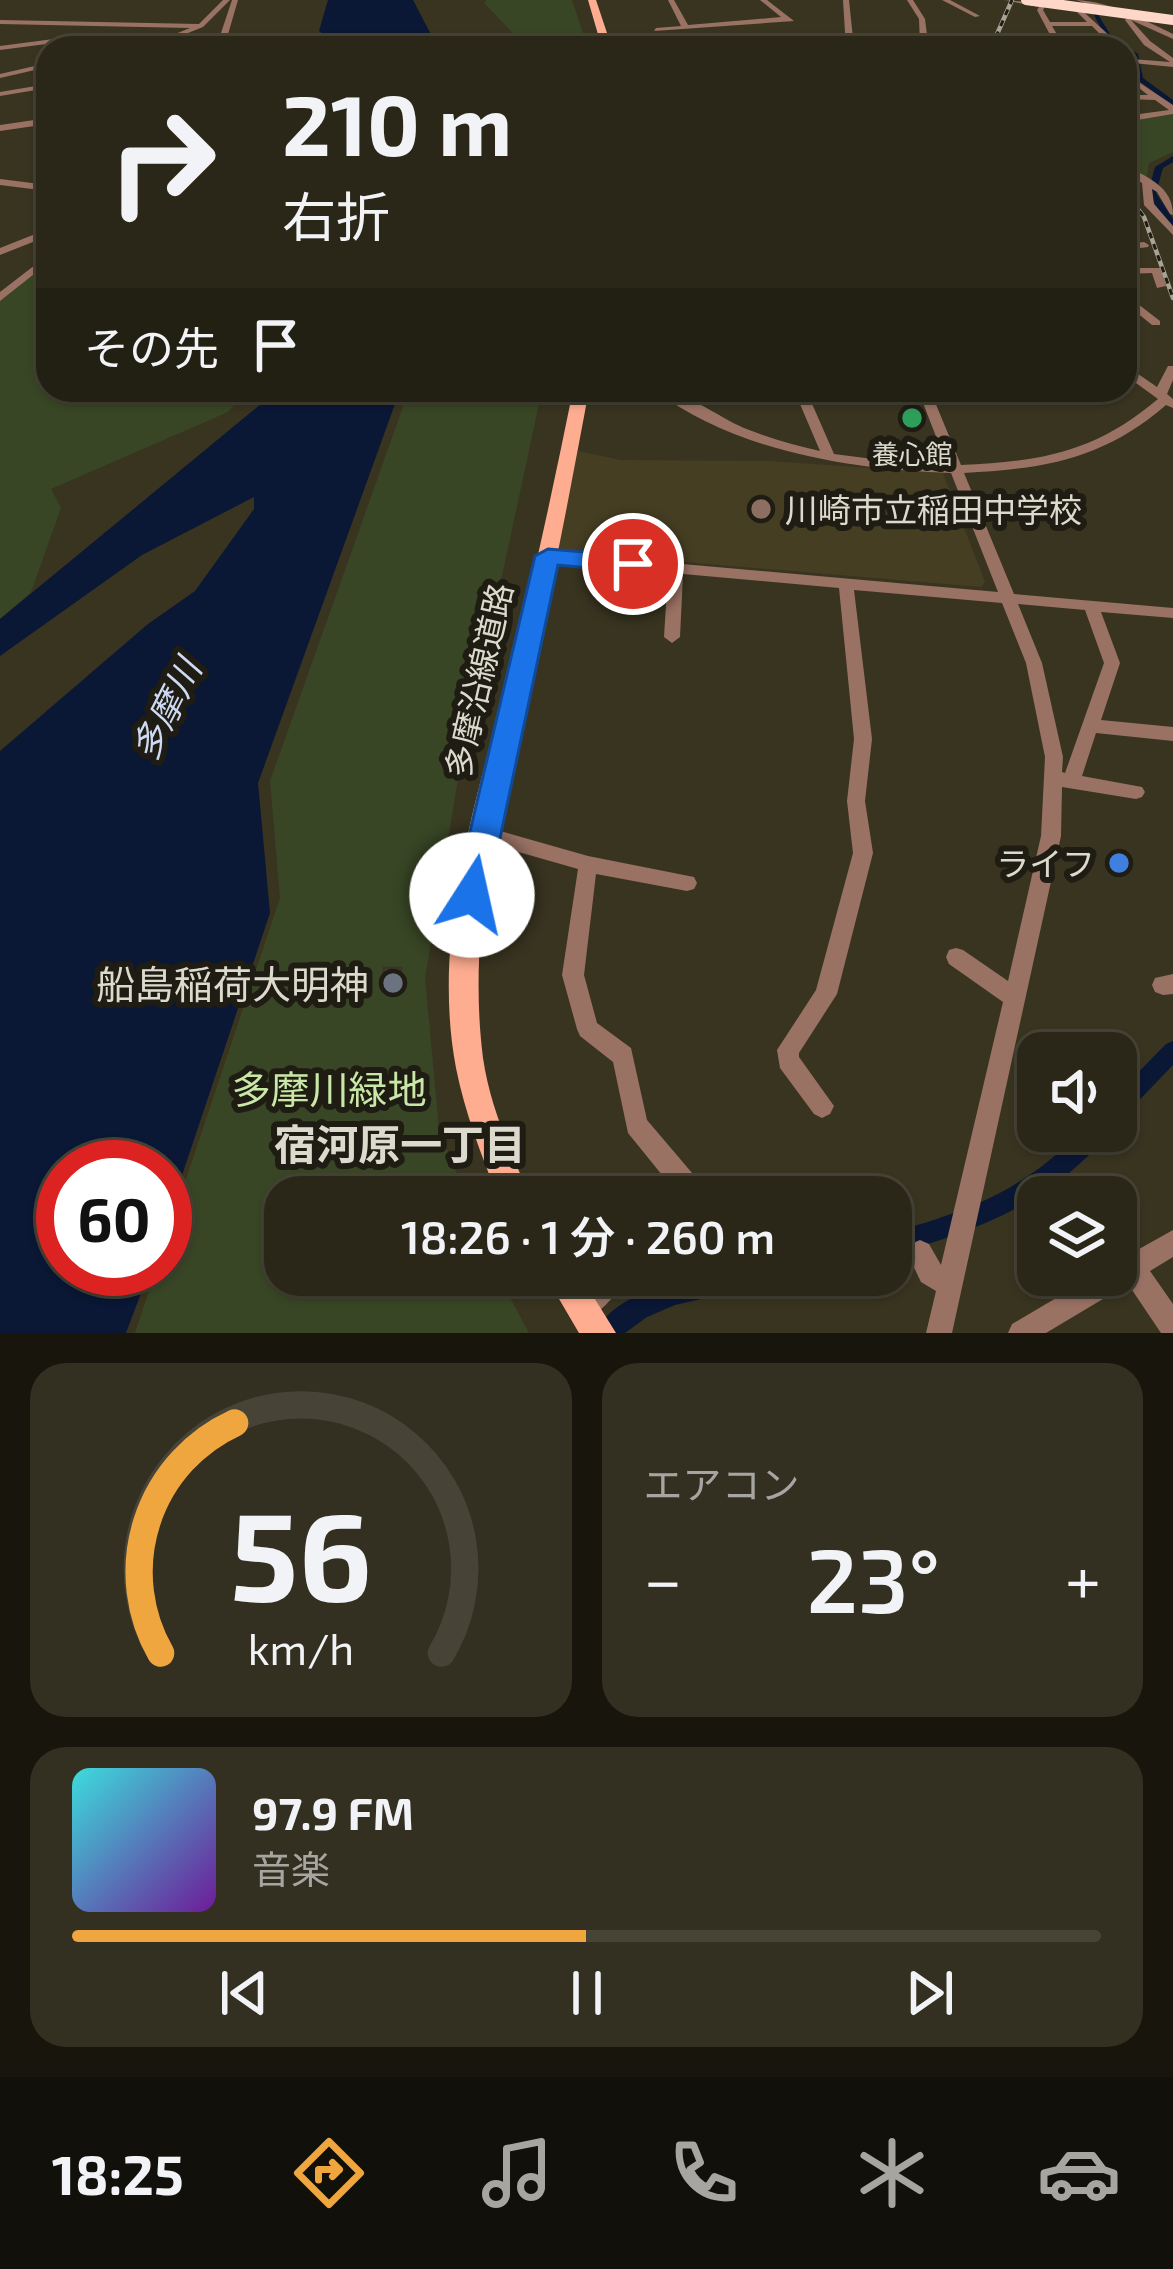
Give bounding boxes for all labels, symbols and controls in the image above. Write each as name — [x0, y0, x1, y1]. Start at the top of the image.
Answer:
text: 210 m — [282, 72, 512, 173]
icon: right — [84, 84, 240, 240]
text: 右折 — [282, 183, 390, 248]
icon: arrive — [243, 312, 309, 378]
text: その先 — [84, 320, 219, 374]
marker: 養心館 — [899, 405, 925, 431]
place label: 養心館 — [872, 437, 953, 469]
place label: 川崎市立稲田中学校 — [785, 489, 1082, 529]
marker: 川崎市立稲田中学校 — [748, 496, 774, 522]
pin — [582, 513, 684, 615]
icon: arrive — [600, 531, 666, 597]
street label: 多摩沿線道路 — [436, 579, 520, 781]
water label: 多摩川 — [121, 648, 210, 767]
position arrow — [409, 832, 535, 958]
place label: ライフ — [996, 843, 1095, 883]
marker: ライフ — [1106, 850, 1132, 876]
place label: 船島稲荷大明神 — [96, 960, 369, 1007]
marker: 船島稲荷大明神 — [380, 970, 406, 996]
map controls — [1017, 1032, 1137, 1296]
button: sound — [1017, 1032, 1137, 1152]
park label: 多摩川緑地 — [231, 1065, 427, 1112]
district label: 宿河原一丁目 — [274, 1118, 526, 1168]
speed limit sign: 60 — [36, 1140, 192, 1296]
button: layers — [1017, 1176, 1137, 1296]
text: 18:26 · 1 分 · 260 m — [401, 1209, 775, 1263]
text: エアコン — [644, 1460, 800, 1507]
text: 56 — [229, 1477, 372, 1627]
text: 23° — [806, 1523, 940, 1631]
text: − — [644, 1538, 682, 1617]
text: + — [1065, 1538, 1101, 1617]
text: km/h — [247, 1622, 354, 1674]
text: 97.9 FM — [252, 1785, 414, 1839]
text: 音楽 — [252, 1845, 330, 1892]
icon: previous — [211, 1960, 277, 2026]
icon: pause — [554, 1960, 620, 2026]
icon: next — [897, 1960, 963, 2026]
icon: directions — [287, 2131, 371, 2215]
icon: music — [475, 2131, 559, 2215]
icon: phone — [662, 2131, 746, 2215]
icon: climate — [850, 2131, 934, 2215]
icon: car — [1037, 2131, 1121, 2215]
text: 18:25 — [52, 2141, 184, 2206]

